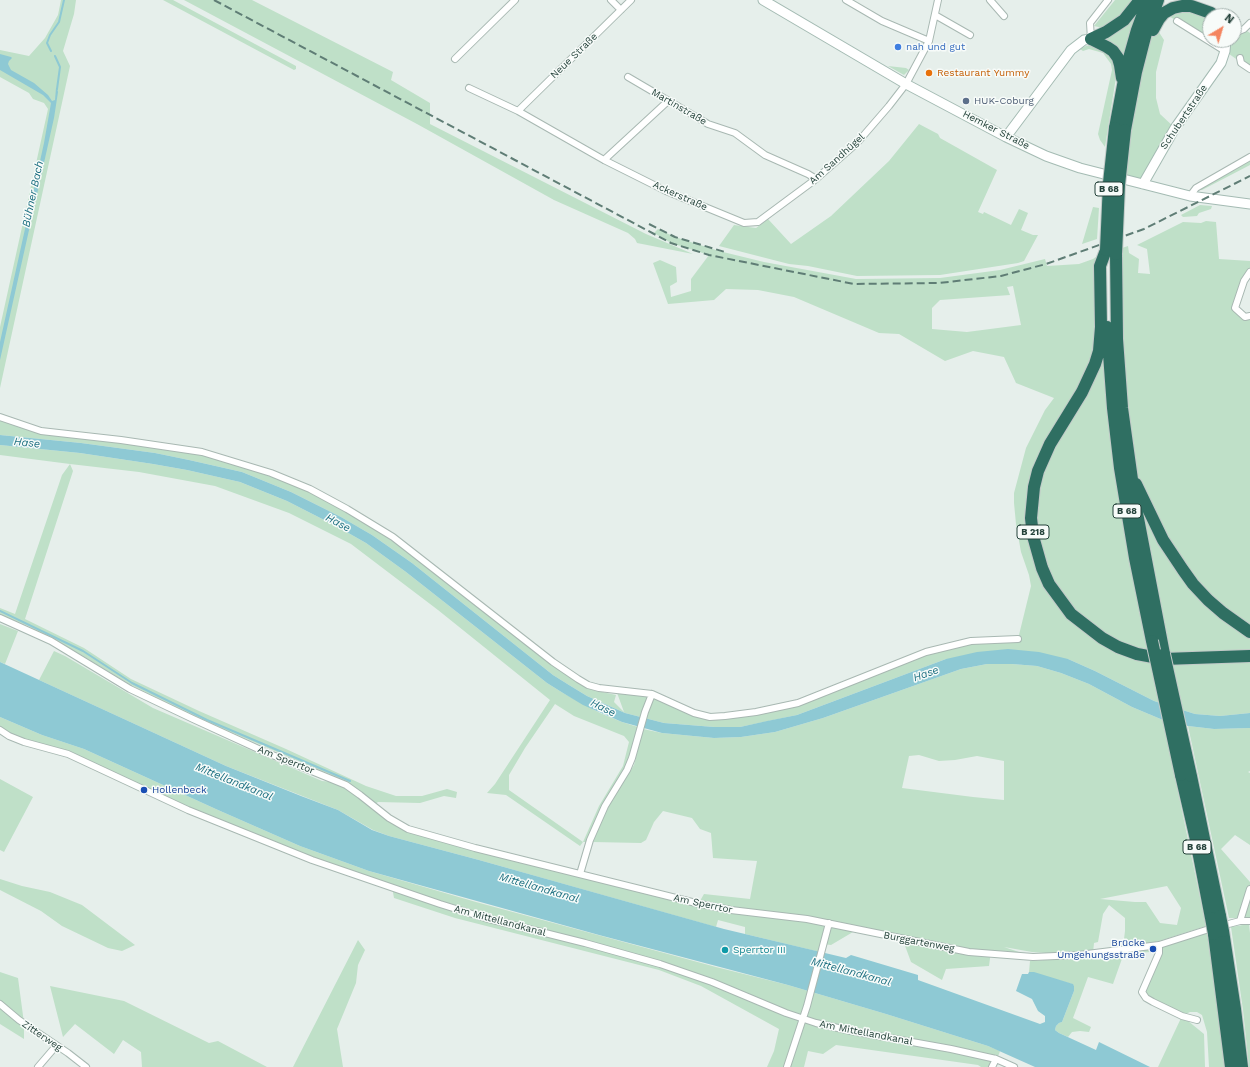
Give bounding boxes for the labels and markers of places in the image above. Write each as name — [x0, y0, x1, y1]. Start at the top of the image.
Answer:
place label: nah und gut — [906, 41, 965, 53]
marker: nah und gut — [893, 42, 903, 52]
place label: Restaurant Yummy — [937, 67, 1029, 79]
marker: Restaurant Yummy — [924, 68, 934, 78]
place label: HUK-Coburg — [974, 95, 1034, 107]
marker: HUK-Coburg — [961, 96, 971, 106]
place label: Hollenbeck — [152, 784, 207, 796]
marker: Hollenbeck — [139, 785, 149, 795]
place label: Brücke Umgehungsstraße — [1057, 937, 1145, 960]
place label: Sperrtor III — [733, 944, 786, 956]
marker: Brücke Umgehungsstraße — [1148, 944, 1158, 954]
marker: Sperrtor III — [720, 945, 730, 955]

